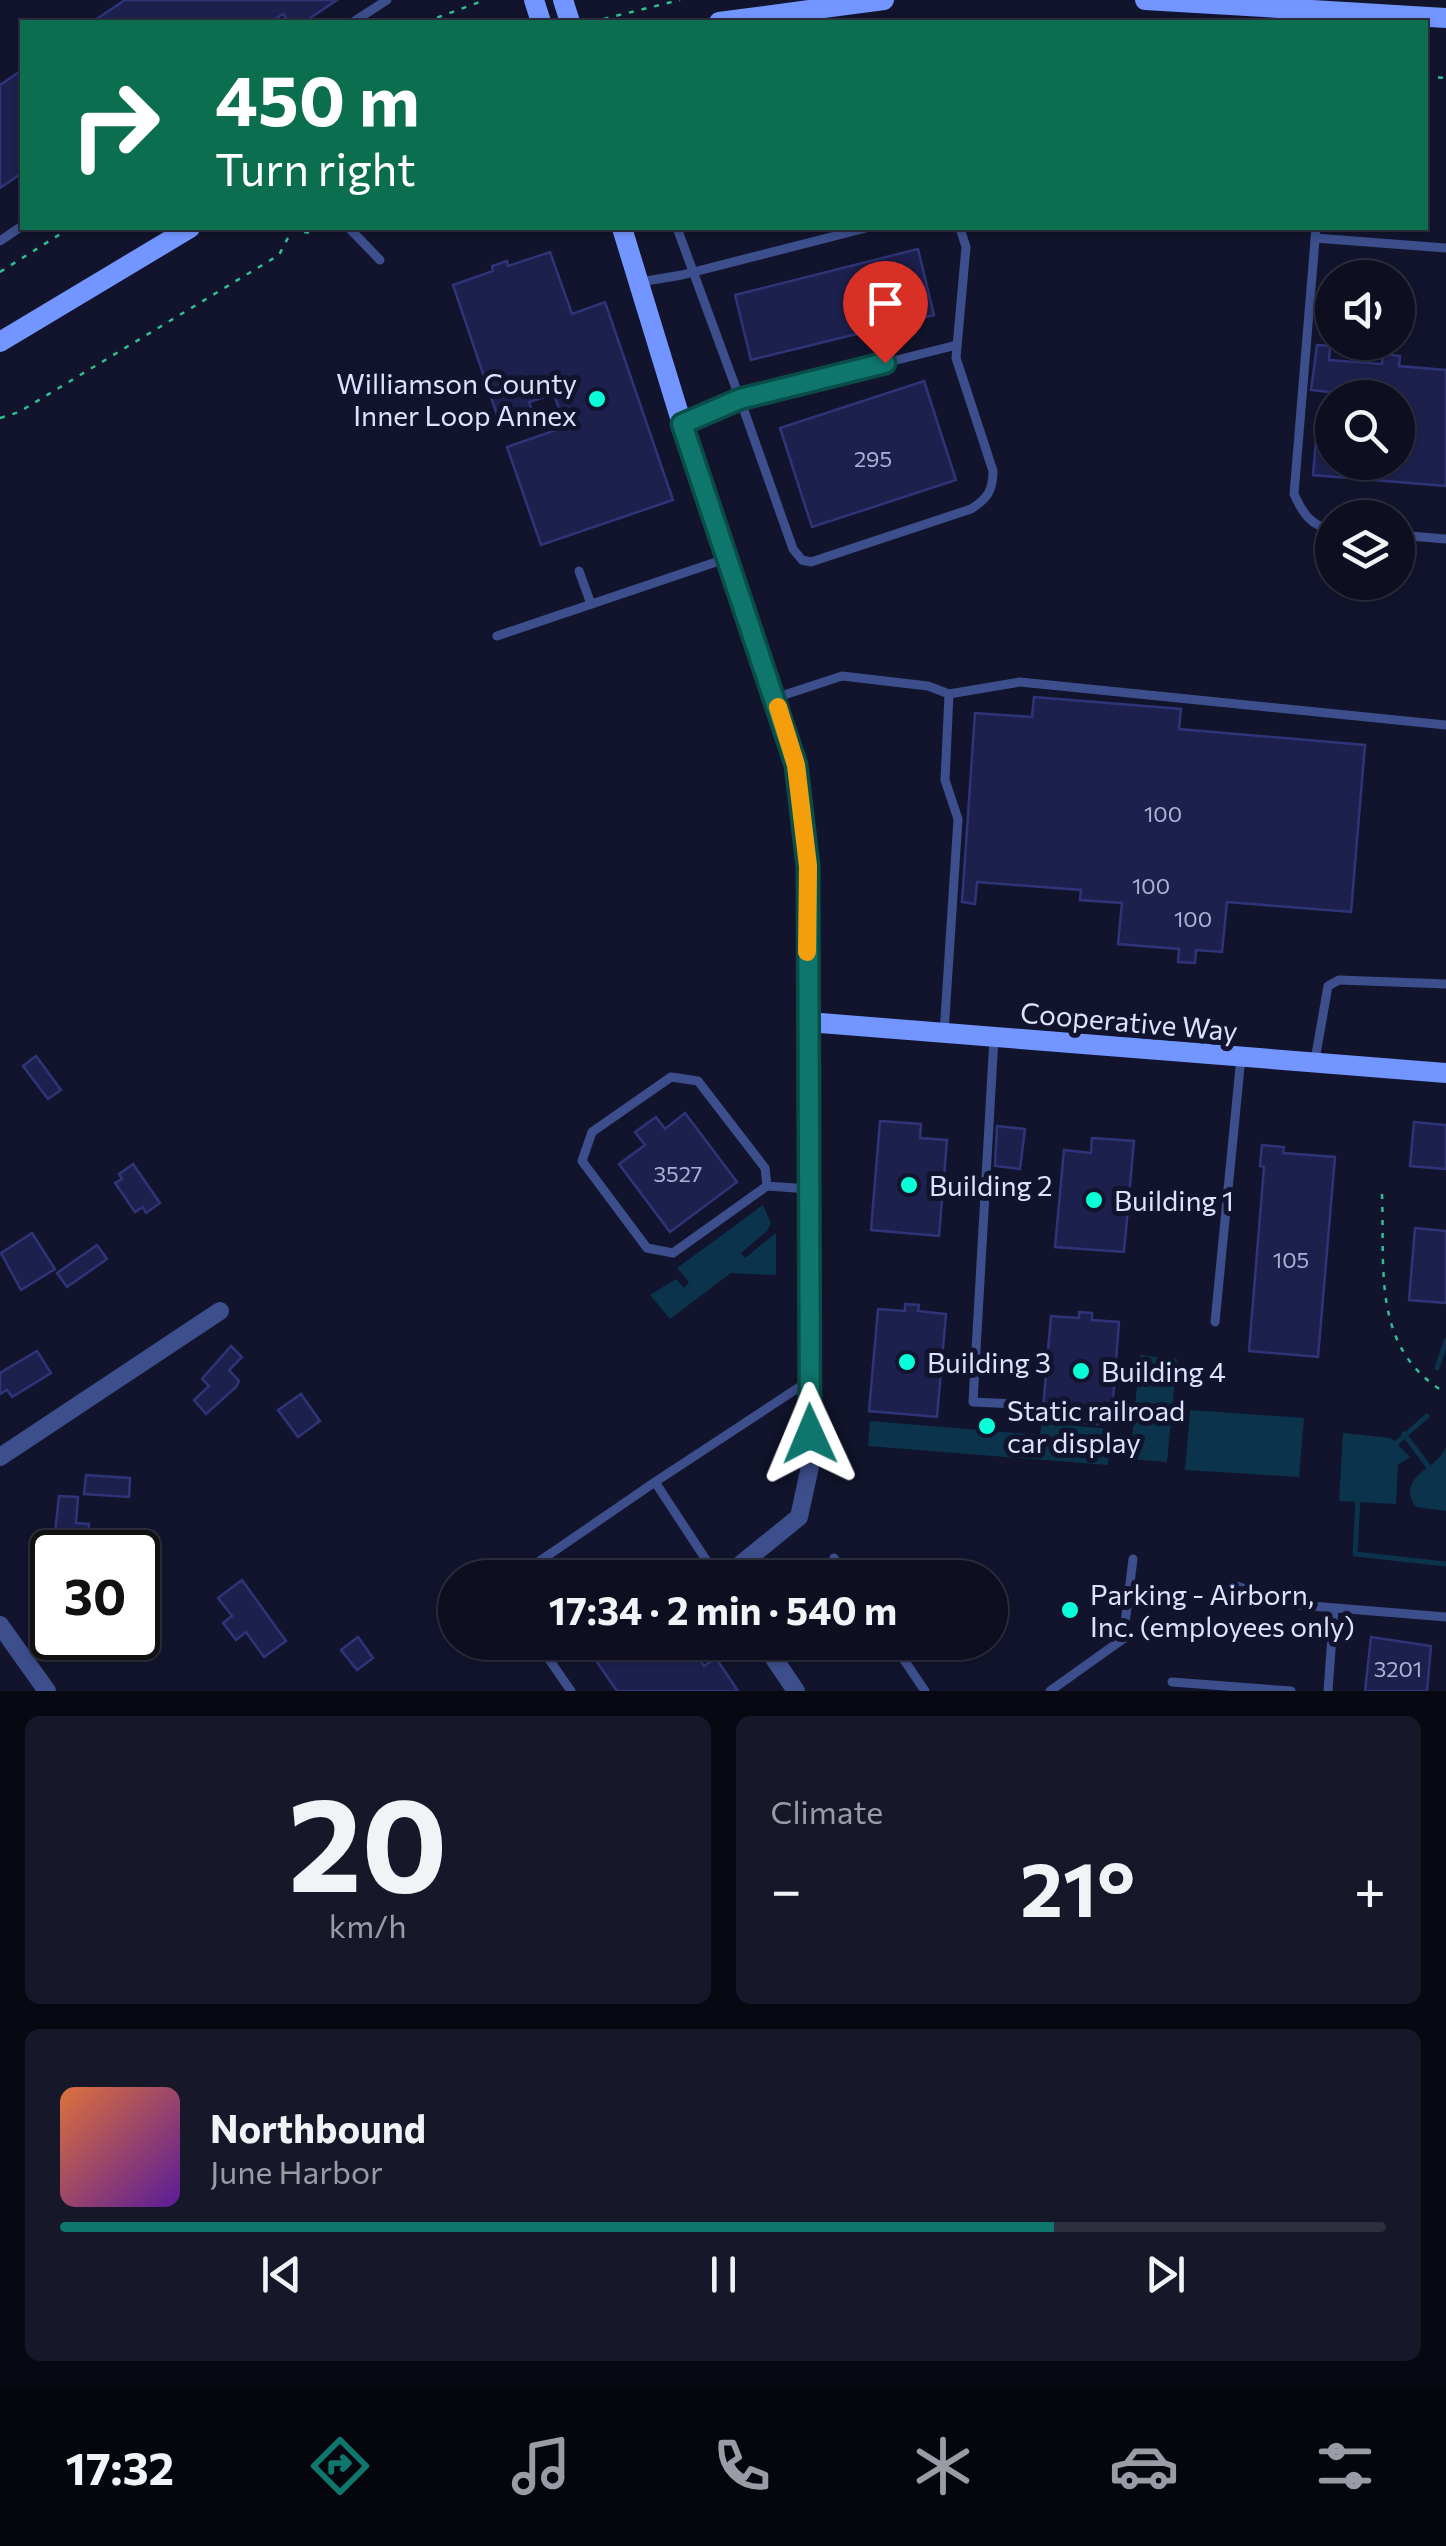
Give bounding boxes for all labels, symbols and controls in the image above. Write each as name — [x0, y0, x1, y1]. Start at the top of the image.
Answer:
text: 450 m — [215, 55, 420, 140]
icon: right — [50, 60, 180, 190]
text: Turn right — [215, 140, 416, 195]
map controls — [1315, 260, 1415, 600]
button: sound — [1315, 260, 1415, 360]
pin — [843, 261, 928, 364]
icon: arrive — [858, 276, 913, 331]
place label: Williamson County Inner Loop Annex — [336, 366, 577, 432]
button: search — [1315, 380, 1415, 480]
marker: Williamson County Inner Loop Annex — [586, 388, 608, 410]
house number: 295 — [854, 445, 892, 472]
button: layers — [1315, 500, 1415, 600]
house number: 100 — [1144, 800, 1182, 827]
house number: 100 — [1132, 872, 1170, 899]
house number: 100 — [1174, 905, 1212, 932]
street label: Cooperative Way — [1019, 995, 1239, 1047]
house number: 3527 — [654, 1160, 702, 1187]
place label: Building 2 — [929, 1168, 1053, 1202]
marker: Building 2 — [898, 1174, 920, 1196]
place label: Building 1 — [1114, 1183, 1234, 1217]
marker: Building 1 — [1083, 1189, 1105, 1211]
house number: 105 — [1273, 1246, 1309, 1273]
place label: Building 3 — [927, 1345, 1051, 1379]
marker: Building 3 — [896, 1351, 918, 1373]
place label: Building 4 — [1101, 1354, 1226, 1388]
marker: Building 4 — [1070, 1360, 1092, 1382]
position arrow — [758, 1382, 862, 1486]
place label: Static railroad car display — [1007, 1393, 1185, 1459]
marker: Static railroad car display — [976, 1415, 998, 1437]
speed limit sign: 30 — [30, 1530, 160, 1660]
place label: Parking - Airborn, Inc. (employees only) — [1090, 1577, 1355, 1643]
text: 17:34 · 2 min · 540 m — [549, 1586, 897, 1633]
marker: Parking - Airborn, Inc. (employees only) — [1059, 1599, 1081, 1621]
house number: 3201 — [1374, 1655, 1422, 1682]
text: 20 — [288, 1760, 448, 1919]
text: Climate — [771, 1791, 883, 1831]
text: 21° — [1020, 1841, 1135, 1932]
text: − — [771, 1854, 802, 1921]
text: + — [1354, 1854, 1386, 1921]
text: km/h — [329, 1905, 407, 1945]
text: Northbound — [210, 2104, 426, 2151]
text: June Harbor — [210, 2151, 383, 2191]
icon: previous — [254, 2247, 309, 2302]
icon: pause — [696, 2247, 751, 2302]
icon: next — [1138, 2247, 1193, 2302]
icon: directions — [305, 2431, 375, 2501]
icon: music — [506, 2431, 576, 2501]
icon: phone — [707, 2431, 777, 2501]
icon: climate — [908, 2431, 978, 2501]
icon: car — [1109, 2431, 1179, 2501]
icon: filters — [1310, 2431, 1380, 2501]
text: 17:32 — [66, 2439, 174, 2494]

